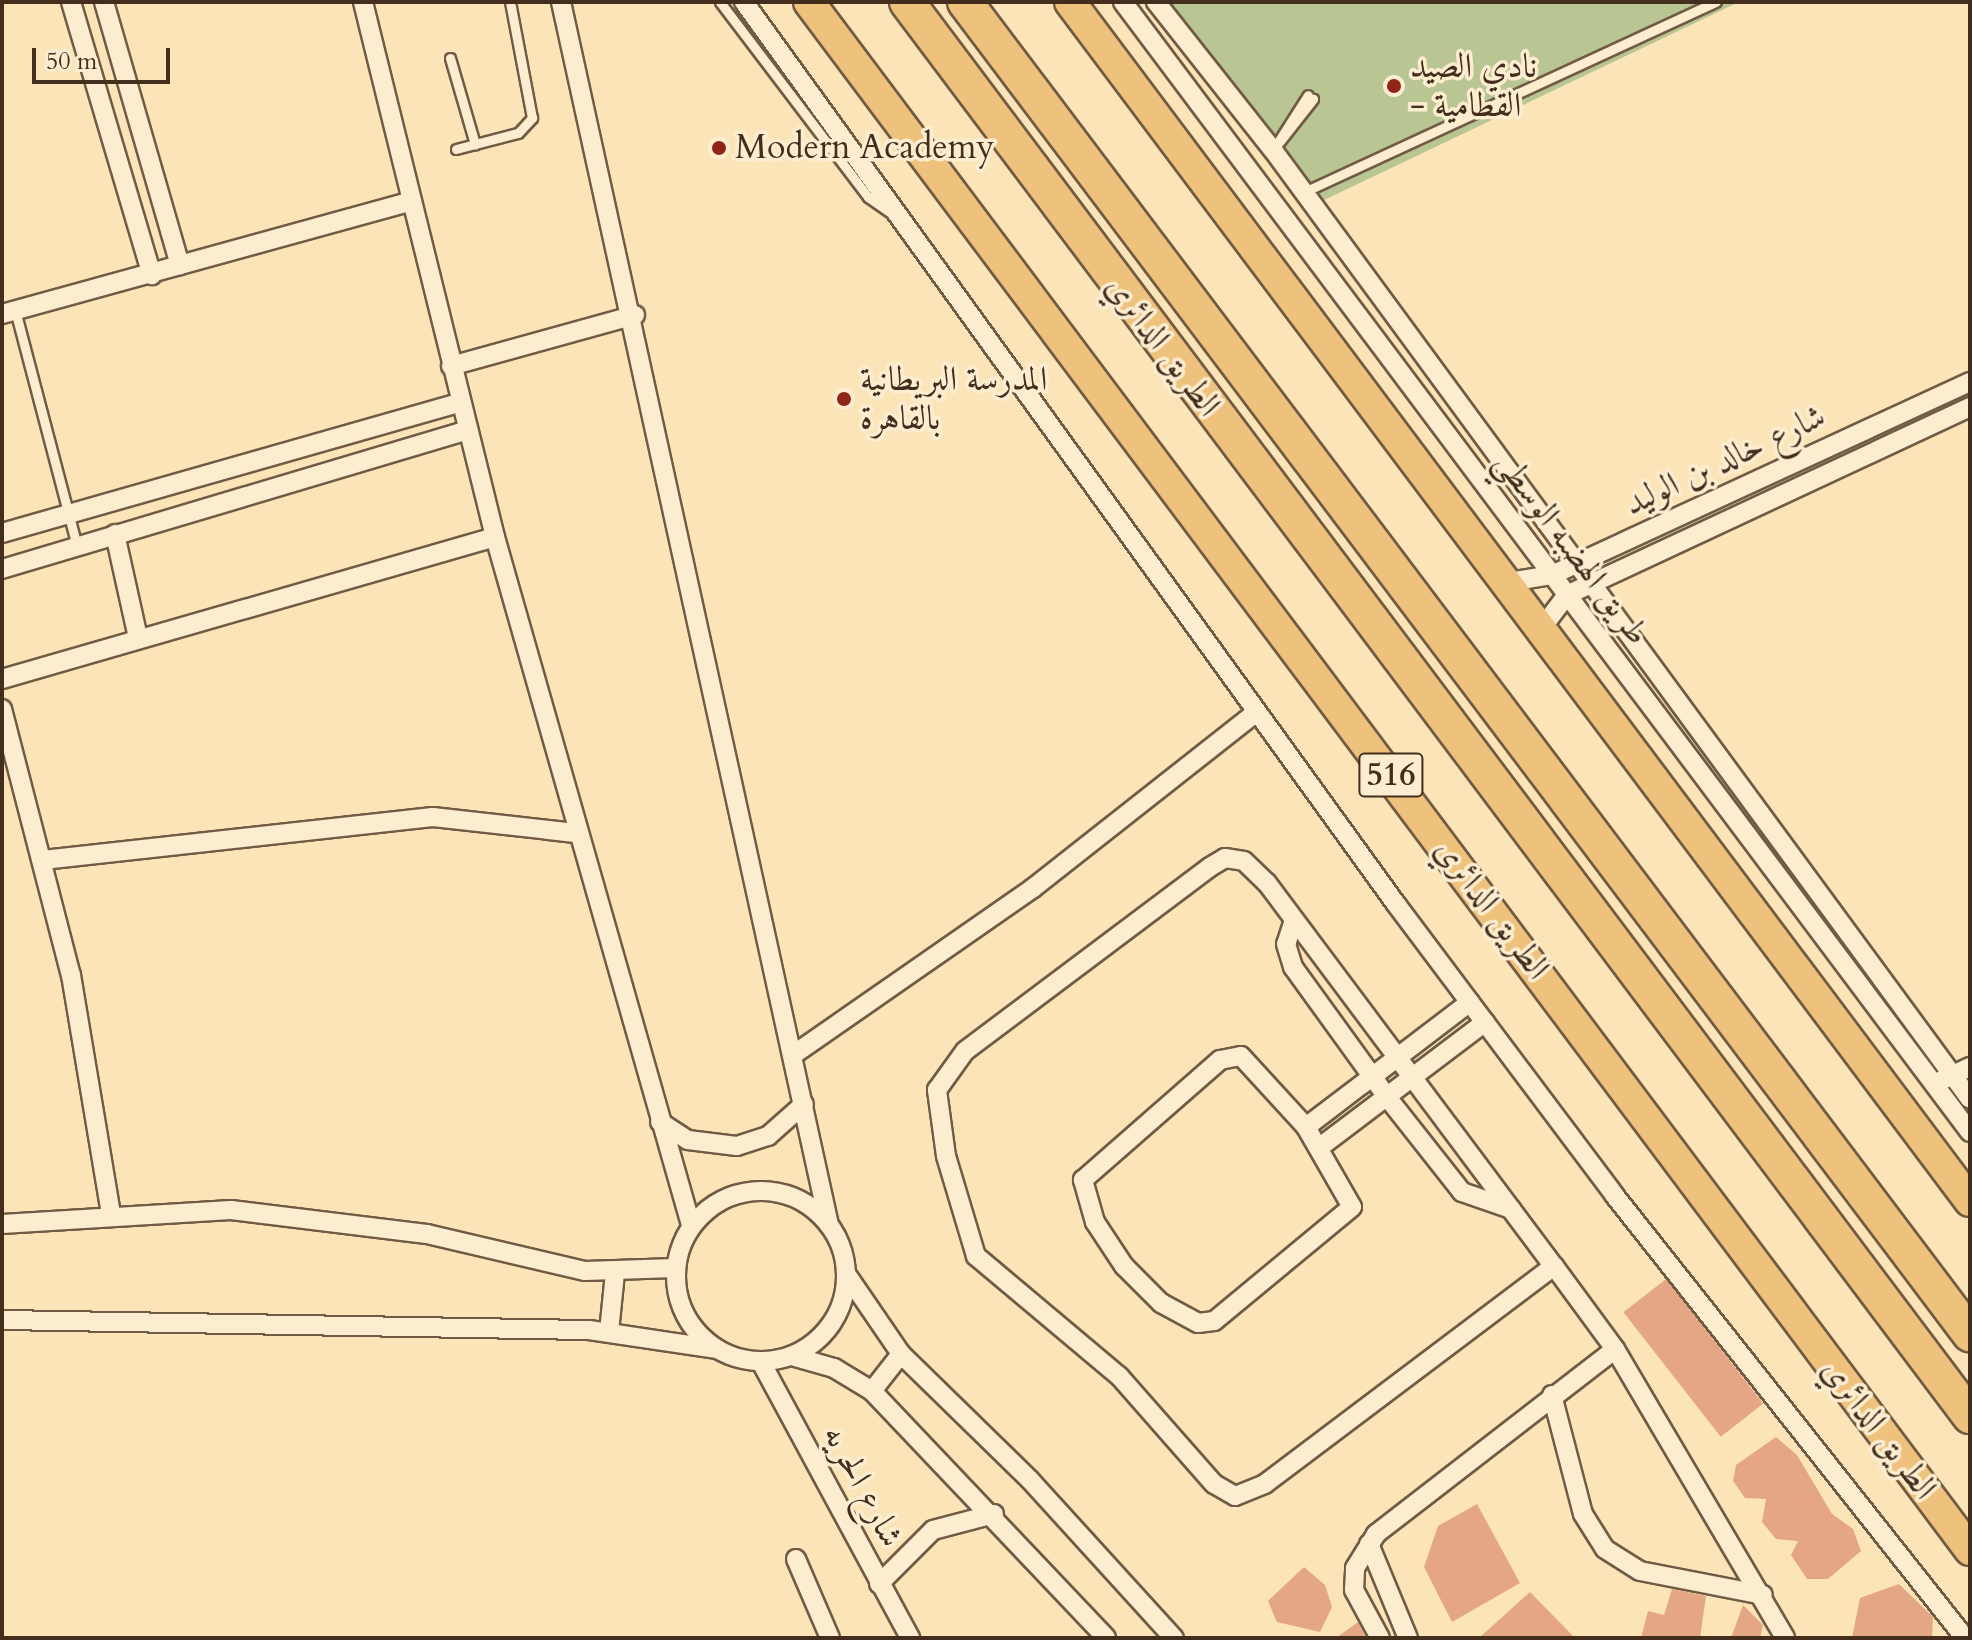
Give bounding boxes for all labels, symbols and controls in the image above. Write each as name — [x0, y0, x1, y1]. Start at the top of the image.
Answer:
scale bar — [36, 32, 174, 82]
text: 50 m — [46, 45, 97, 78]
place label: نادي الصيد - القطامية — [1410, 46, 1537, 126]
marker: نادي الصيد - القطامية — [1385, 77, 1403, 95]
place label: Modern Academy — [735, 128, 994, 168]
marker: Modern Academy — [710, 139, 728, 157]
street label: الطريق الدائري — [1097, 267, 1229, 425]
place label: المدرسة البريطانية بالقاهرة — [860, 359, 1047, 438]
marker: المدرسة البريطانية بالقاهرة — [835, 390, 853, 408]
street label: شارع خالد بن الوليد — [1618, 396, 1832, 524]
street label: طريق الهضبه الوسطي — [1486, 443, 1658, 653]
road number: 516 — [1357, 747, 1425, 803]
street label: الطريق الدائري — [1426, 830, 1558, 988]
street label: الطريق الدائري — [1813, 1350, 1945, 1508]
street label: شارع الحريه — [814, 1418, 912, 1554]

